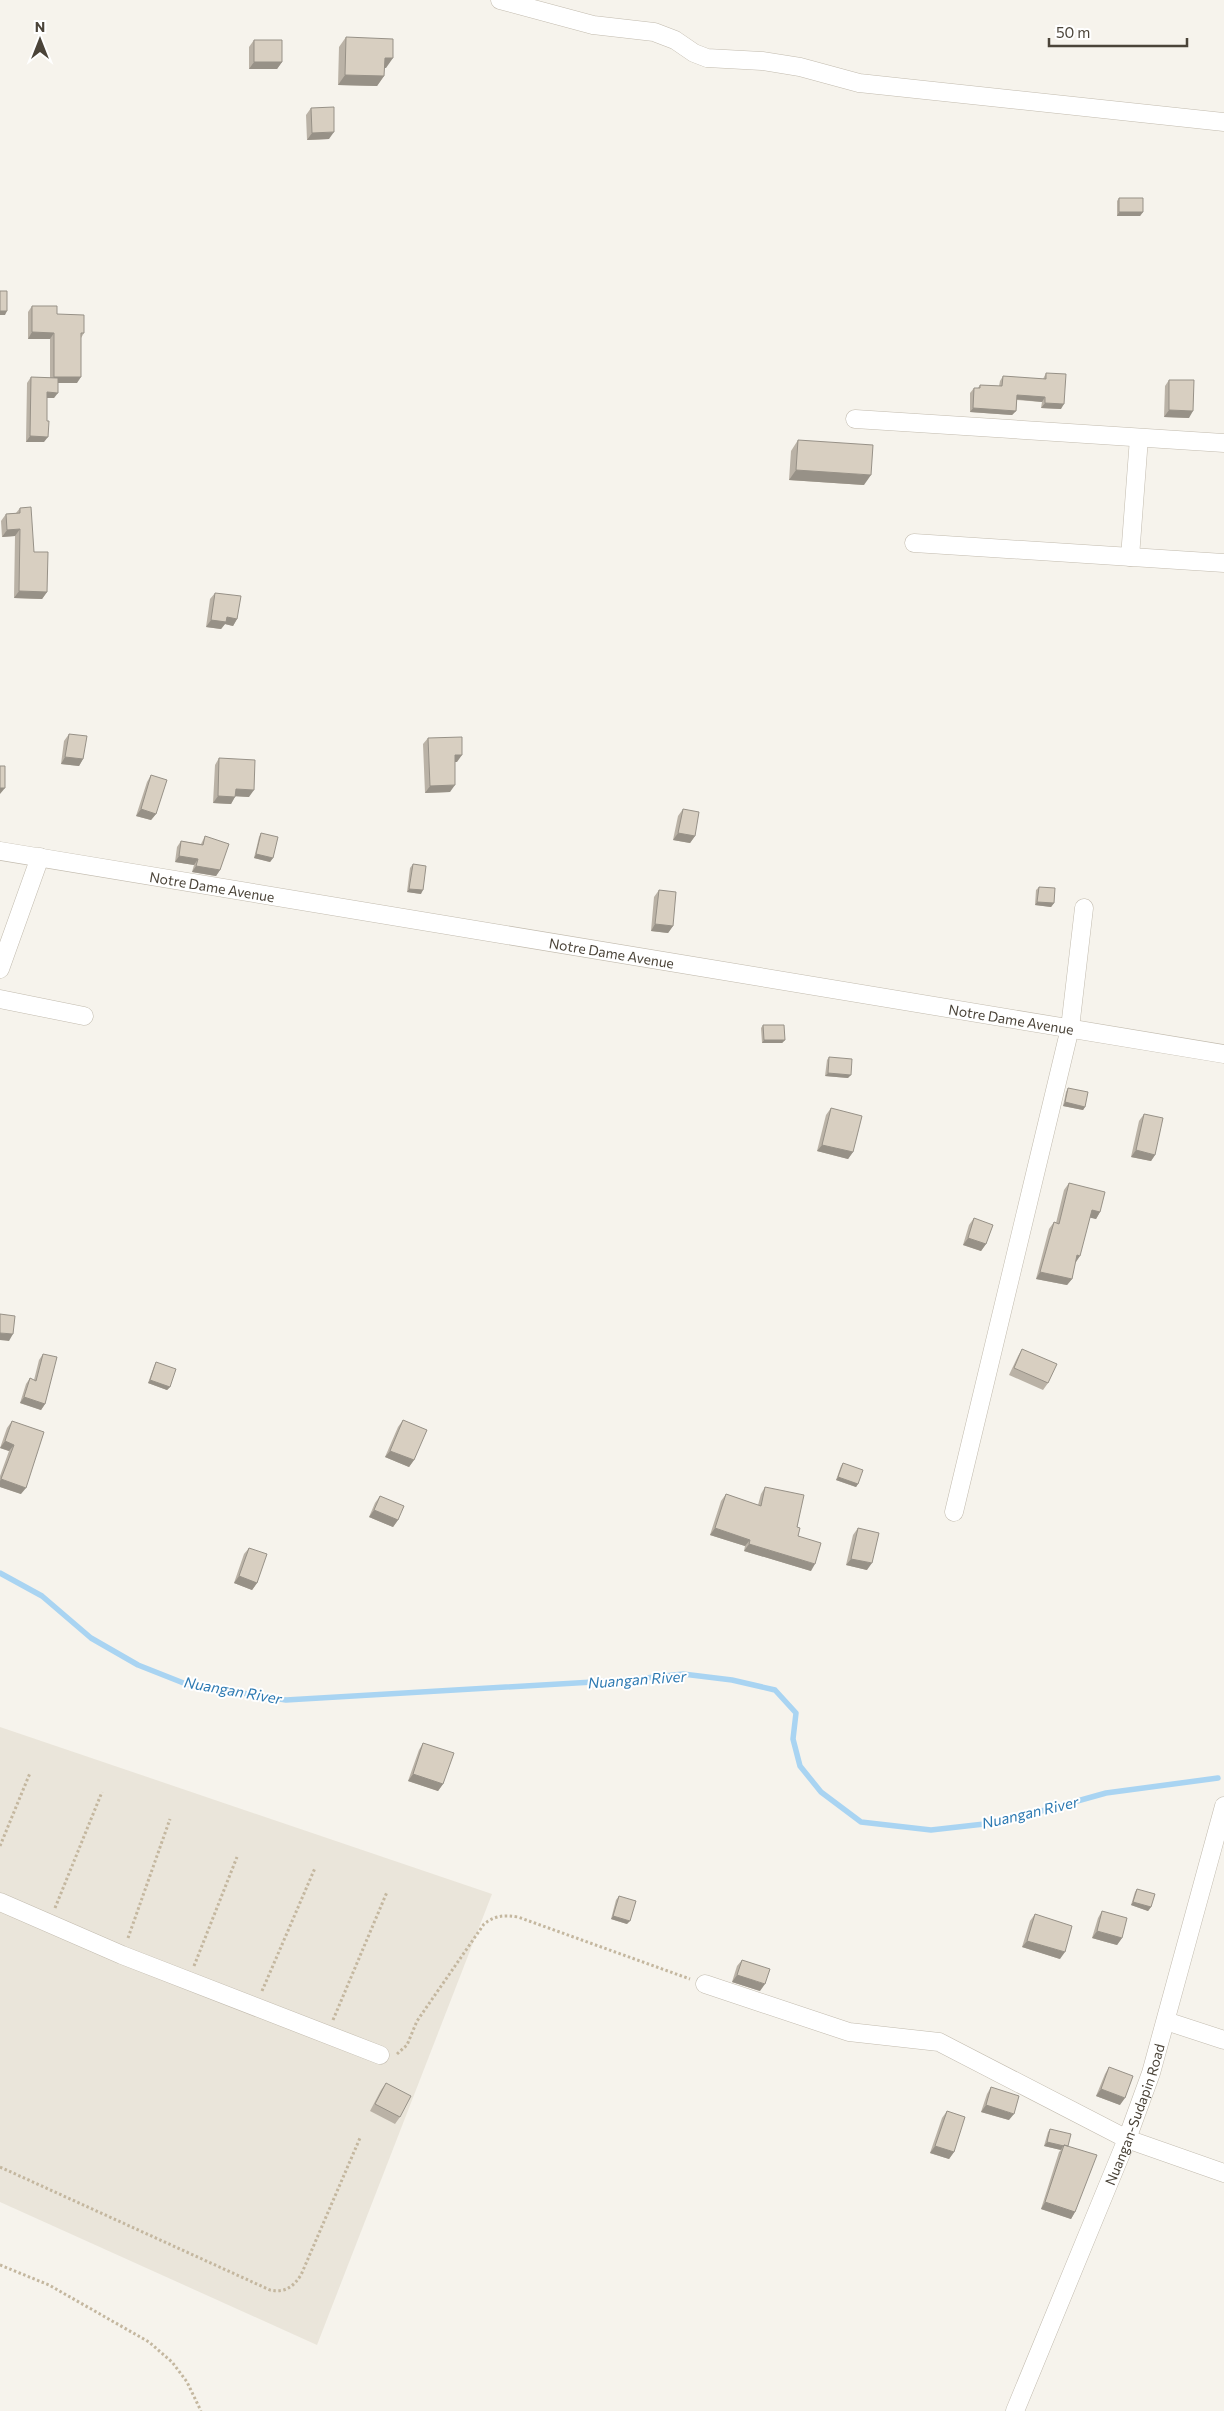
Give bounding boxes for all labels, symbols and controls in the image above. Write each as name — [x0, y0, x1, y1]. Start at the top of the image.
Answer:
north arrow — [15, 15, 65, 65]
scale bar — [1049, 15, 1186, 47]
text: N — [35, 18, 45, 35]
text: 50 m — [1056, 23, 1090, 41]
street label: Notre Dame Avenue — [148, 867, 276, 905]
street label: Notre Dame Avenue — [548, 934, 676, 971]
street label: Notre Dame Avenue — [947, 1000, 1075, 1037]
water label: Nuangan River — [587, 1667, 688, 1691]
water label: Nuangan River — [183, 1673, 284, 1708]
water label: Nuangan River — [980, 1792, 1081, 1832]
street label: Nuangan-Sudapin Road — [1101, 2042, 1167, 2187]

